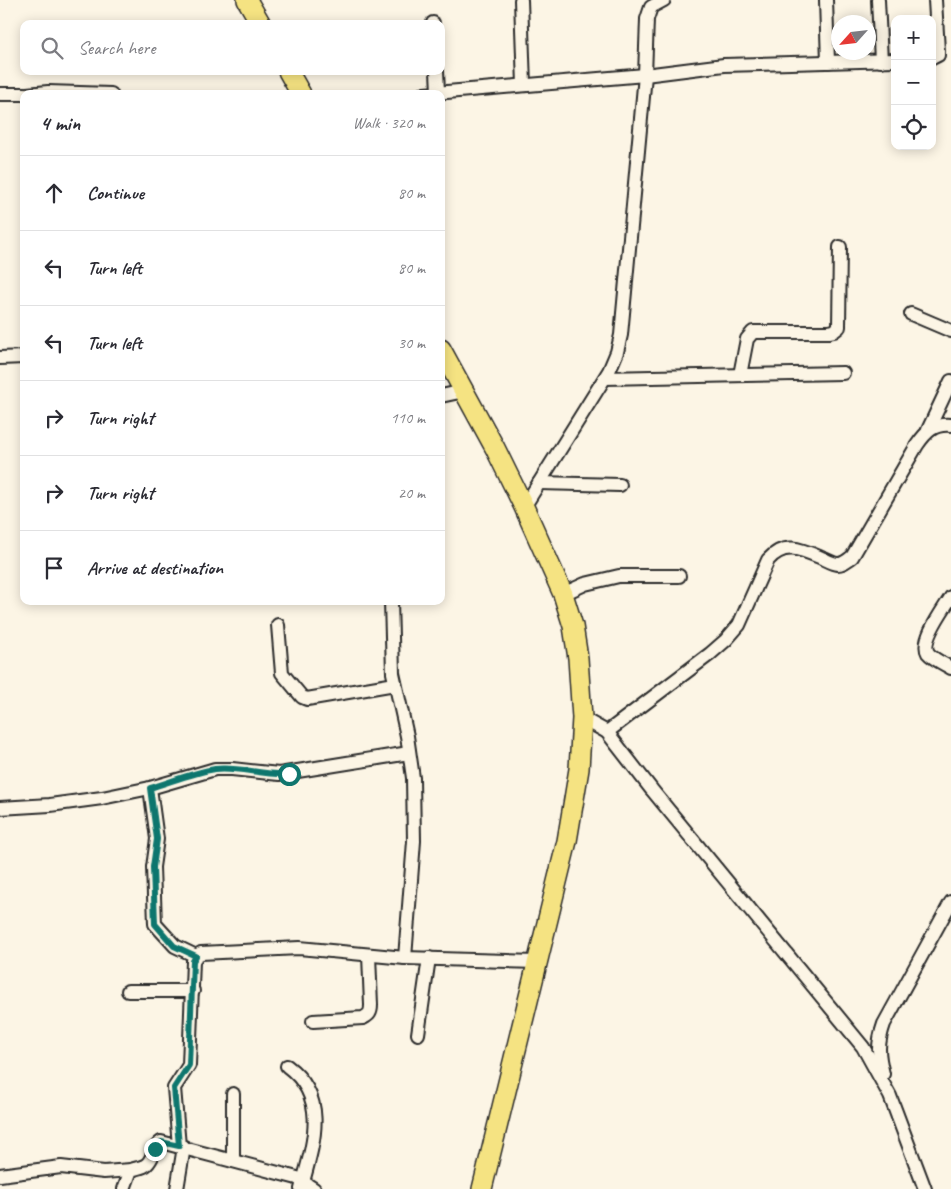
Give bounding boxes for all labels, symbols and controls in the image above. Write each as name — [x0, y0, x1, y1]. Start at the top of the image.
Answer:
north arrow — [831, 15, 876, 60]
map controls — [891, 15, 936, 150]
button: + — [891, 15, 936, 60]
search box — [20, 20, 445, 75]
icon: search — [38, 34, 66, 62]
text: Search here — [78, 36, 155, 60]
button: − — [891, 60, 936, 105]
button: locate — [891, 105, 936, 150]
text: 4 min — [40, 110, 80, 136]
text: Walk · 320 m — [353, 113, 425, 133]
icon: ahead — [40, 179, 68, 207]
text: Continue — [87, 181, 144, 205]
text: 80 m — [398, 183, 425, 203]
icon: left — [40, 254, 68, 282]
text: Turn left — [87, 256, 142, 280]
text: 80 m — [398, 258, 425, 278]
icon: left — [40, 329, 68, 357]
text: Turn left — [87, 331, 142, 355]
text: 30 m — [398, 333, 425, 353]
icon: right — [40, 404, 68, 432]
text: Turn right — [87, 406, 154, 430]
text: 110 m — [391, 408, 425, 428]
icon: right — [40, 479, 68, 507]
text: Turn right — [87, 481, 154, 505]
text: 20 m — [398, 483, 425, 503]
icon: arrive — [40, 554, 68, 582]
text: Arrive at destination — [87, 556, 223, 580]
route start — [278, 763, 301, 786]
route end — [144, 1138, 167, 1161]

